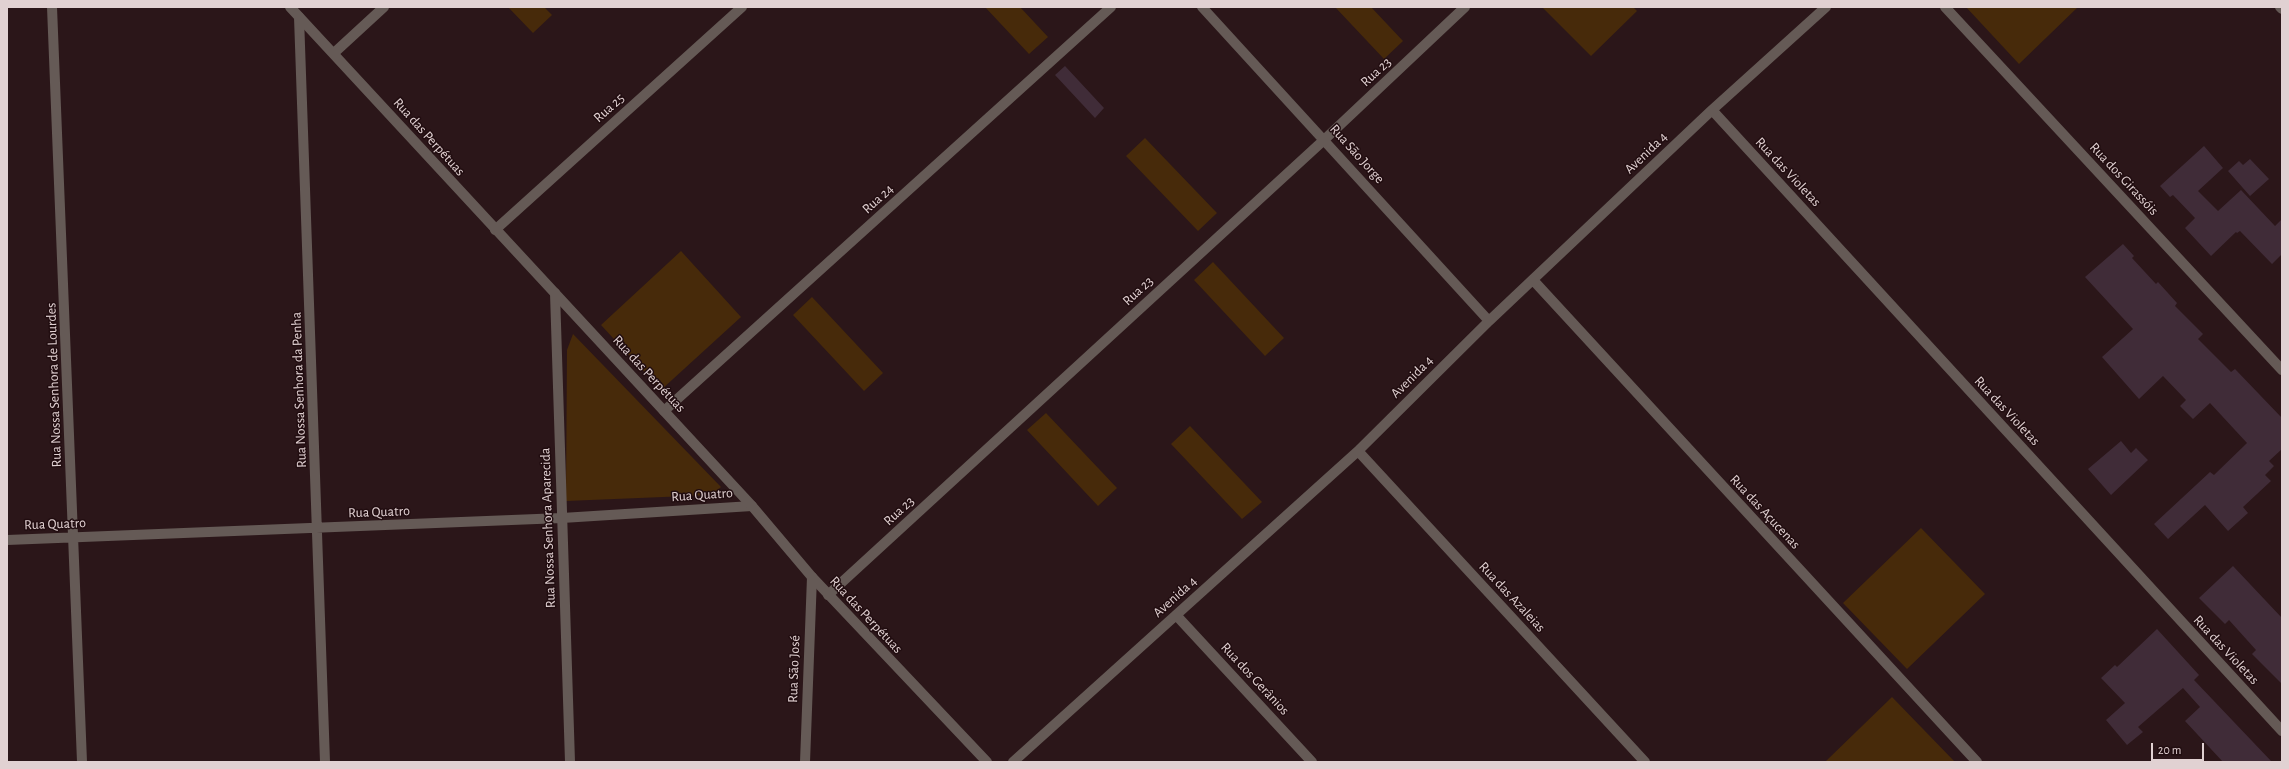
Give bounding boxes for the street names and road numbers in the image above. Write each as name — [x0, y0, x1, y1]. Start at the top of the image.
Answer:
street label: Rua 23 — [1357, 54, 1395, 90]
street label: Rua 25 — [590, 90, 628, 126]
street label: Rua das Perpétuas — [390, 95, 468, 179]
street label: Rua São Jorge — [1326, 121, 1388, 187]
street label: Avenida 4 — [1621, 128, 1671, 178]
street label: Rua das Violetas — [1752, 134, 1824, 210]
street label: Rua dos Girassóis — [2086, 139, 2162, 219]
street label: Rua 24 — [859, 181, 897, 217]
street label: Rua 23 — [1119, 273, 1157, 309]
street label: Rua Nossa Senhora de Lourdes — [43, 302, 65, 468]
street label: Rua Nossa Senhora da Penha — [288, 312, 310, 468]
street label: Rua das Perpétuas — [609, 332, 689, 416]
street label: Avenida 4 — [1387, 352, 1437, 402]
street label: Rua das Violetas — [1971, 373, 2043, 449]
street label: Rua Nossa Senhora Aparecida — [537, 447, 559, 609]
street label: Rua das Açucenas — [1726, 471, 1804, 553]
street label: Rua Quatro — [671, 484, 733, 506]
street label: Rua 23 — [880, 493, 918, 529]
street label: Rua Quatro — [348, 503, 410, 521]
street label: Rua Quatro — [24, 515, 86, 533]
street label: Rua das Azaleias — [1475, 558, 1549, 636]
street label: Rua das Perpétuas — [826, 573, 906, 657]
street label: Avenida 4 — [1150, 573, 1200, 621]
street label: Rua das Violetas — [2190, 612, 2262, 688]
street label: Rua São José — [784, 635, 804, 703]
street label: Rua dos Gerânios — [1217, 639, 1293, 719]

